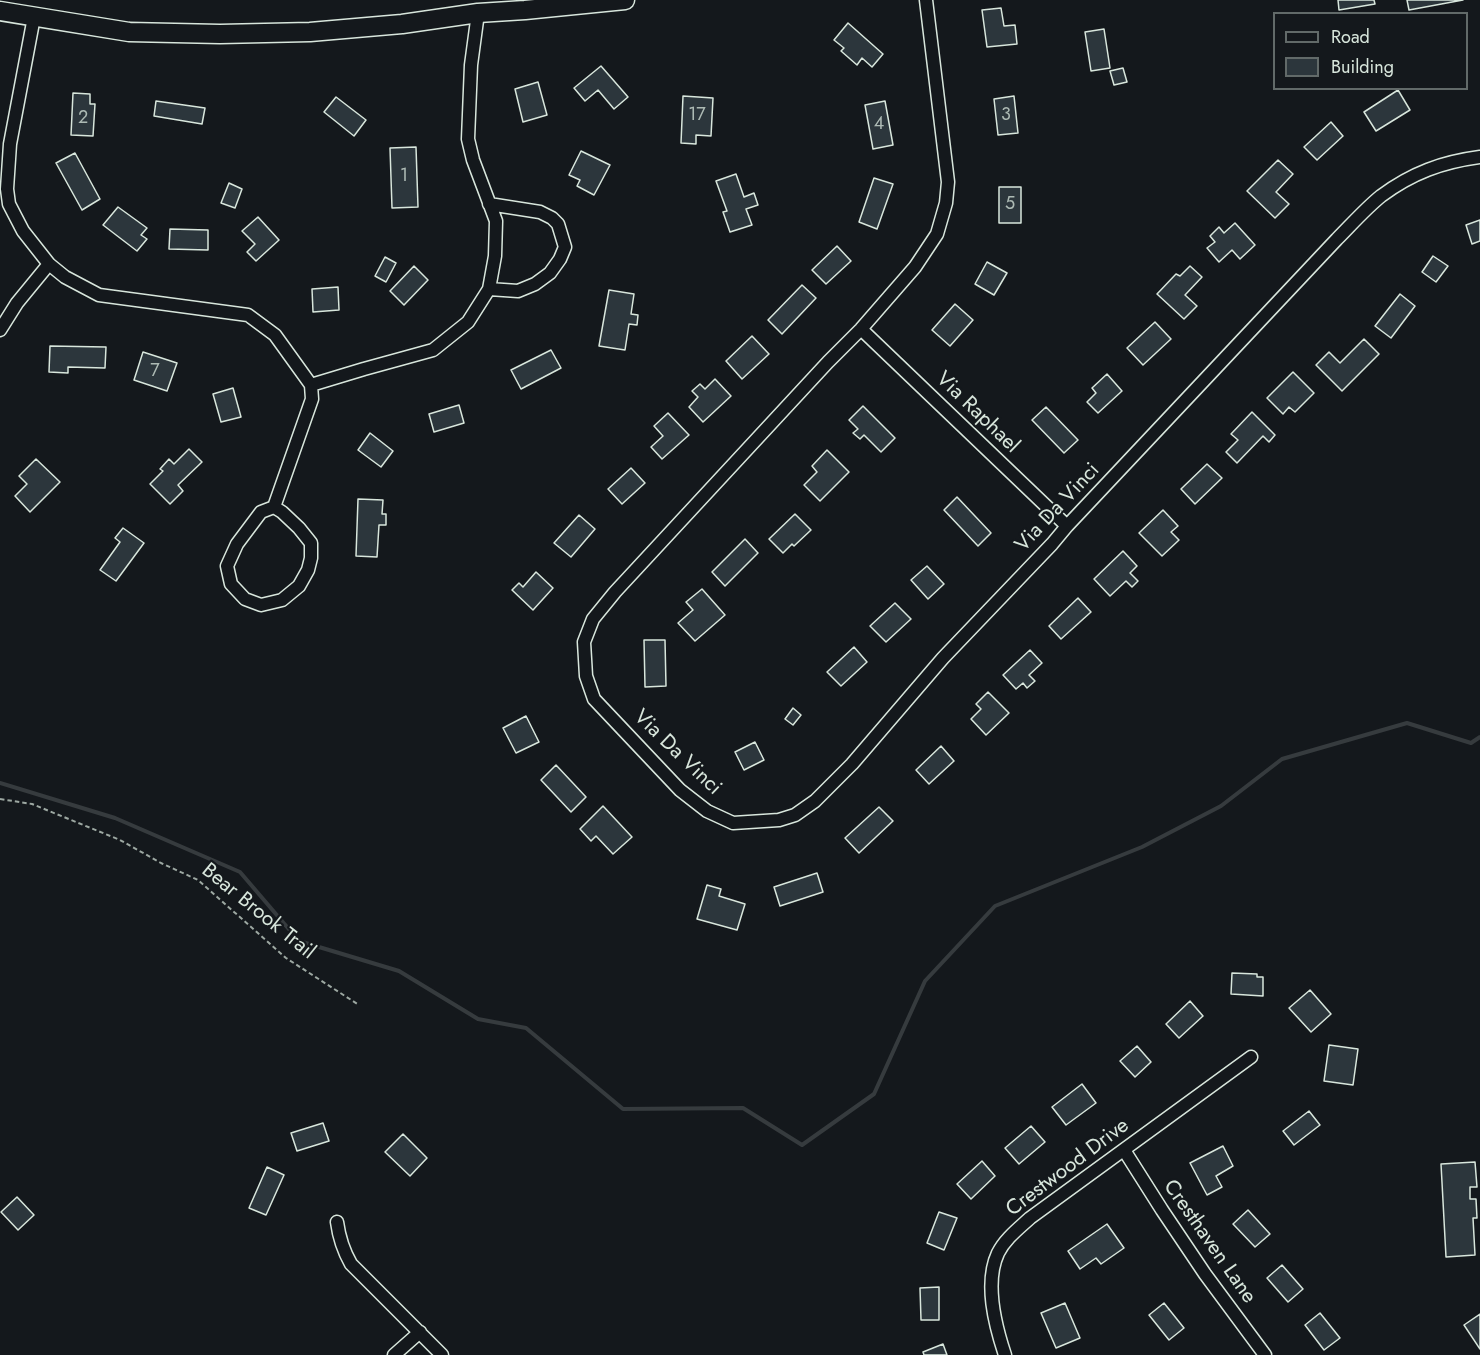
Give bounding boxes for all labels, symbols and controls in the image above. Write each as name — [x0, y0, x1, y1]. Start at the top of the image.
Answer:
legend — [1273, 12, 1468, 90]
text: Road — [1331, 24, 1370, 50]
text: Building — [1331, 54, 1394, 80]
house number: 17 — [688, 105, 706, 127]
house number: 3 — [1001, 105, 1011, 127]
house number: 2 — [78, 108, 88, 130]
house number: 4 — [874, 114, 884, 136]
house number: 1 — [400, 166, 408, 188]
house number: 5 — [1005, 194, 1015, 216]
house number: 7 — [150, 361, 160, 383]
street label: Via Raphael — [930, 367, 1024, 459]
street label: Via Da Vinci — [1011, 458, 1105, 558]
street label: Via Da Vinci — [628, 705, 726, 801]
street label: Bear Brook Trail — [196, 859, 320, 965]
street label: Crestwood Drive — [1002, 1114, 1134, 1222]
street label: Cresthaven Lane — [1157, 1175, 1261, 1309]

